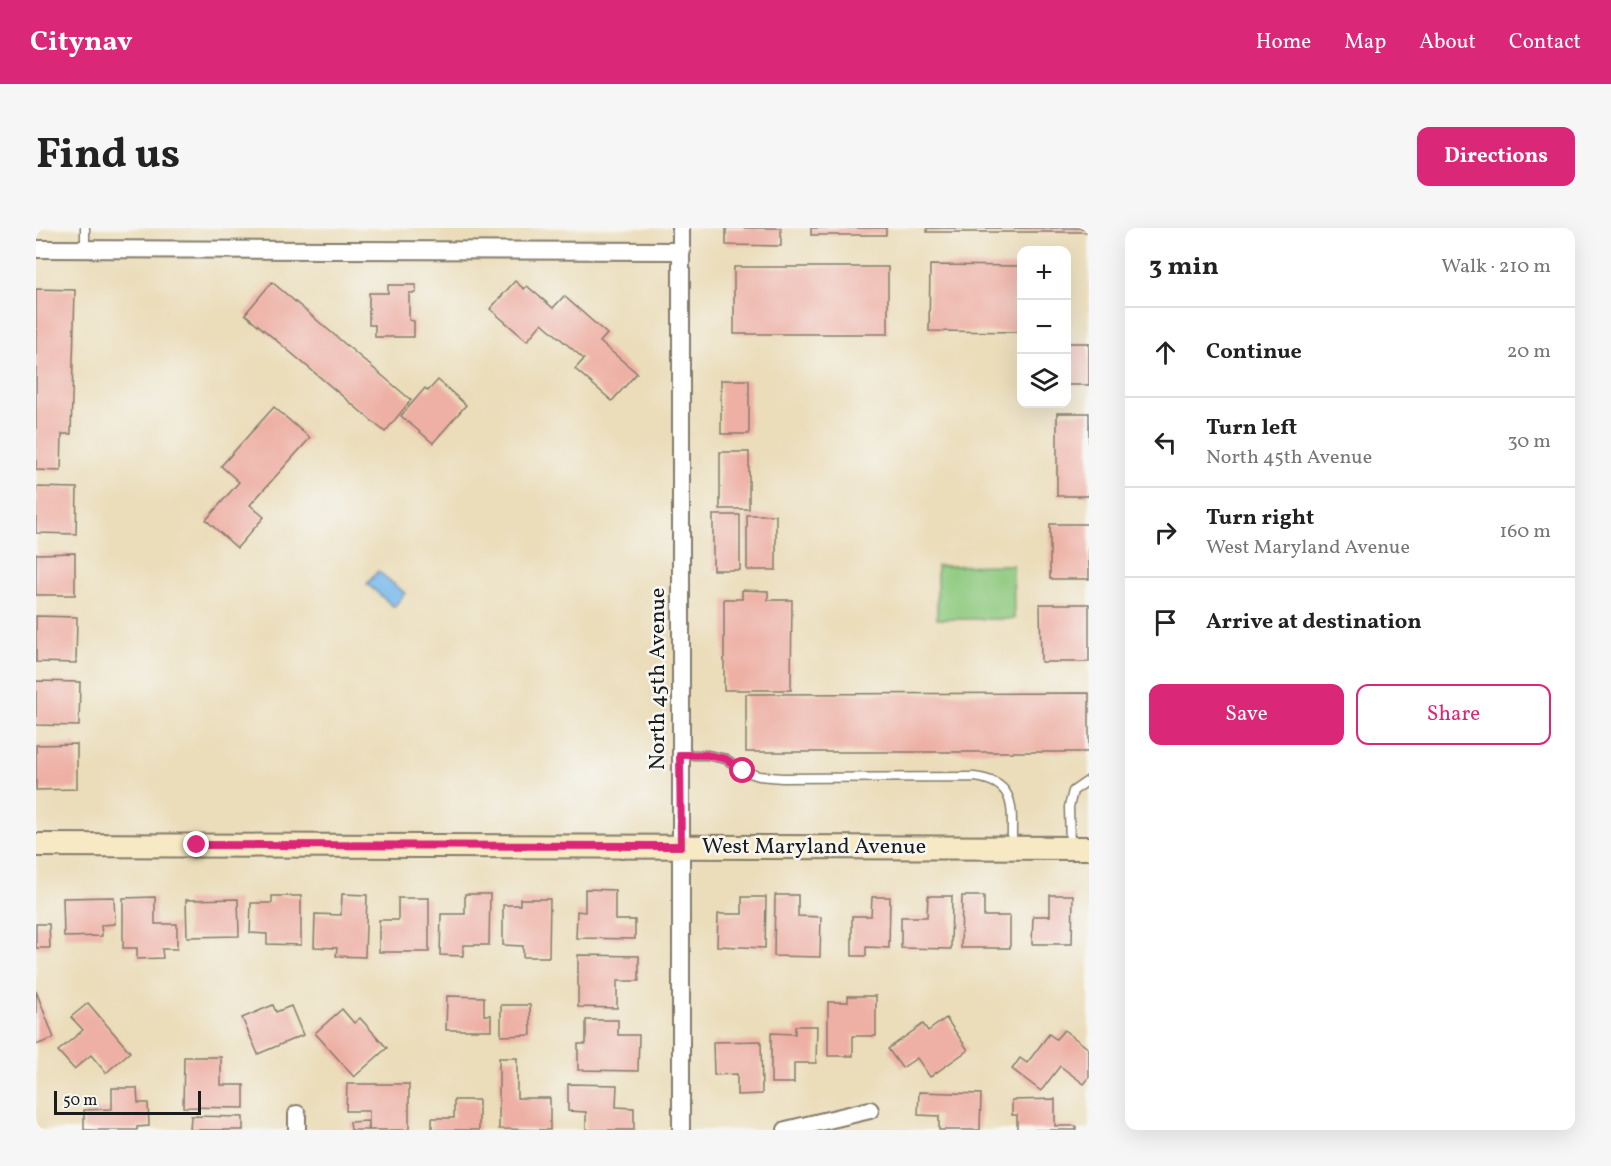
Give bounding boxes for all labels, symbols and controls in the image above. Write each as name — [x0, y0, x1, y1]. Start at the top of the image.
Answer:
text: Citynav — [30, 23, 133, 62]
text: Home — [1256, 28, 1311, 57]
text: Map — [1344, 28, 1386, 57]
text: About — [1419, 28, 1476, 57]
text: Contact — [1509, 28, 1581, 57]
text: Find us — [36, 127, 180, 186]
button: Directions — [1417, 127, 1575, 186]
map controls — [1017, 246, 1071, 408]
button: + — [1017, 246, 1071, 300]
text: 3 min — [1149, 249, 1219, 285]
text: Walk · 210 m — [1441, 253, 1551, 281]
button: − — [1017, 300, 1071, 354]
icon: ahead — [1149, 336, 1182, 369]
text: Continue — [1206, 337, 1302, 368]
text: 20 m — [1507, 338, 1551, 366]
button: layers — [1017, 354, 1071, 408]
text: Turn left — [1206, 413, 1297, 444]
icon: left — [1149, 426, 1182, 459]
text: 30 m — [1507, 428, 1551, 456]
text: North 45th Avenue — [1206, 444, 1372, 472]
text: Turn right — [1206, 503, 1314, 534]
icon: right — [1149, 516, 1182, 549]
text: 160 m — [1499, 518, 1551, 546]
text: West Maryland Avenue — [1206, 534, 1410, 562]
street label: North 45th Avenue — [643, 588, 674, 770]
icon: arrive — [1149, 606, 1182, 639]
text: Arrive at destination — [1206, 607, 1422, 638]
button: Save — [1149, 684, 1344, 745]
button: Share — [1356, 684, 1551, 745]
route start — [729, 757, 755, 783]
route end — [183, 831, 209, 857]
street label: West Maryland Avenue — [702, 832, 926, 863]
scale bar — [54, 1088, 201, 1116]
text: 50 m — [63, 1090, 97, 1112]

